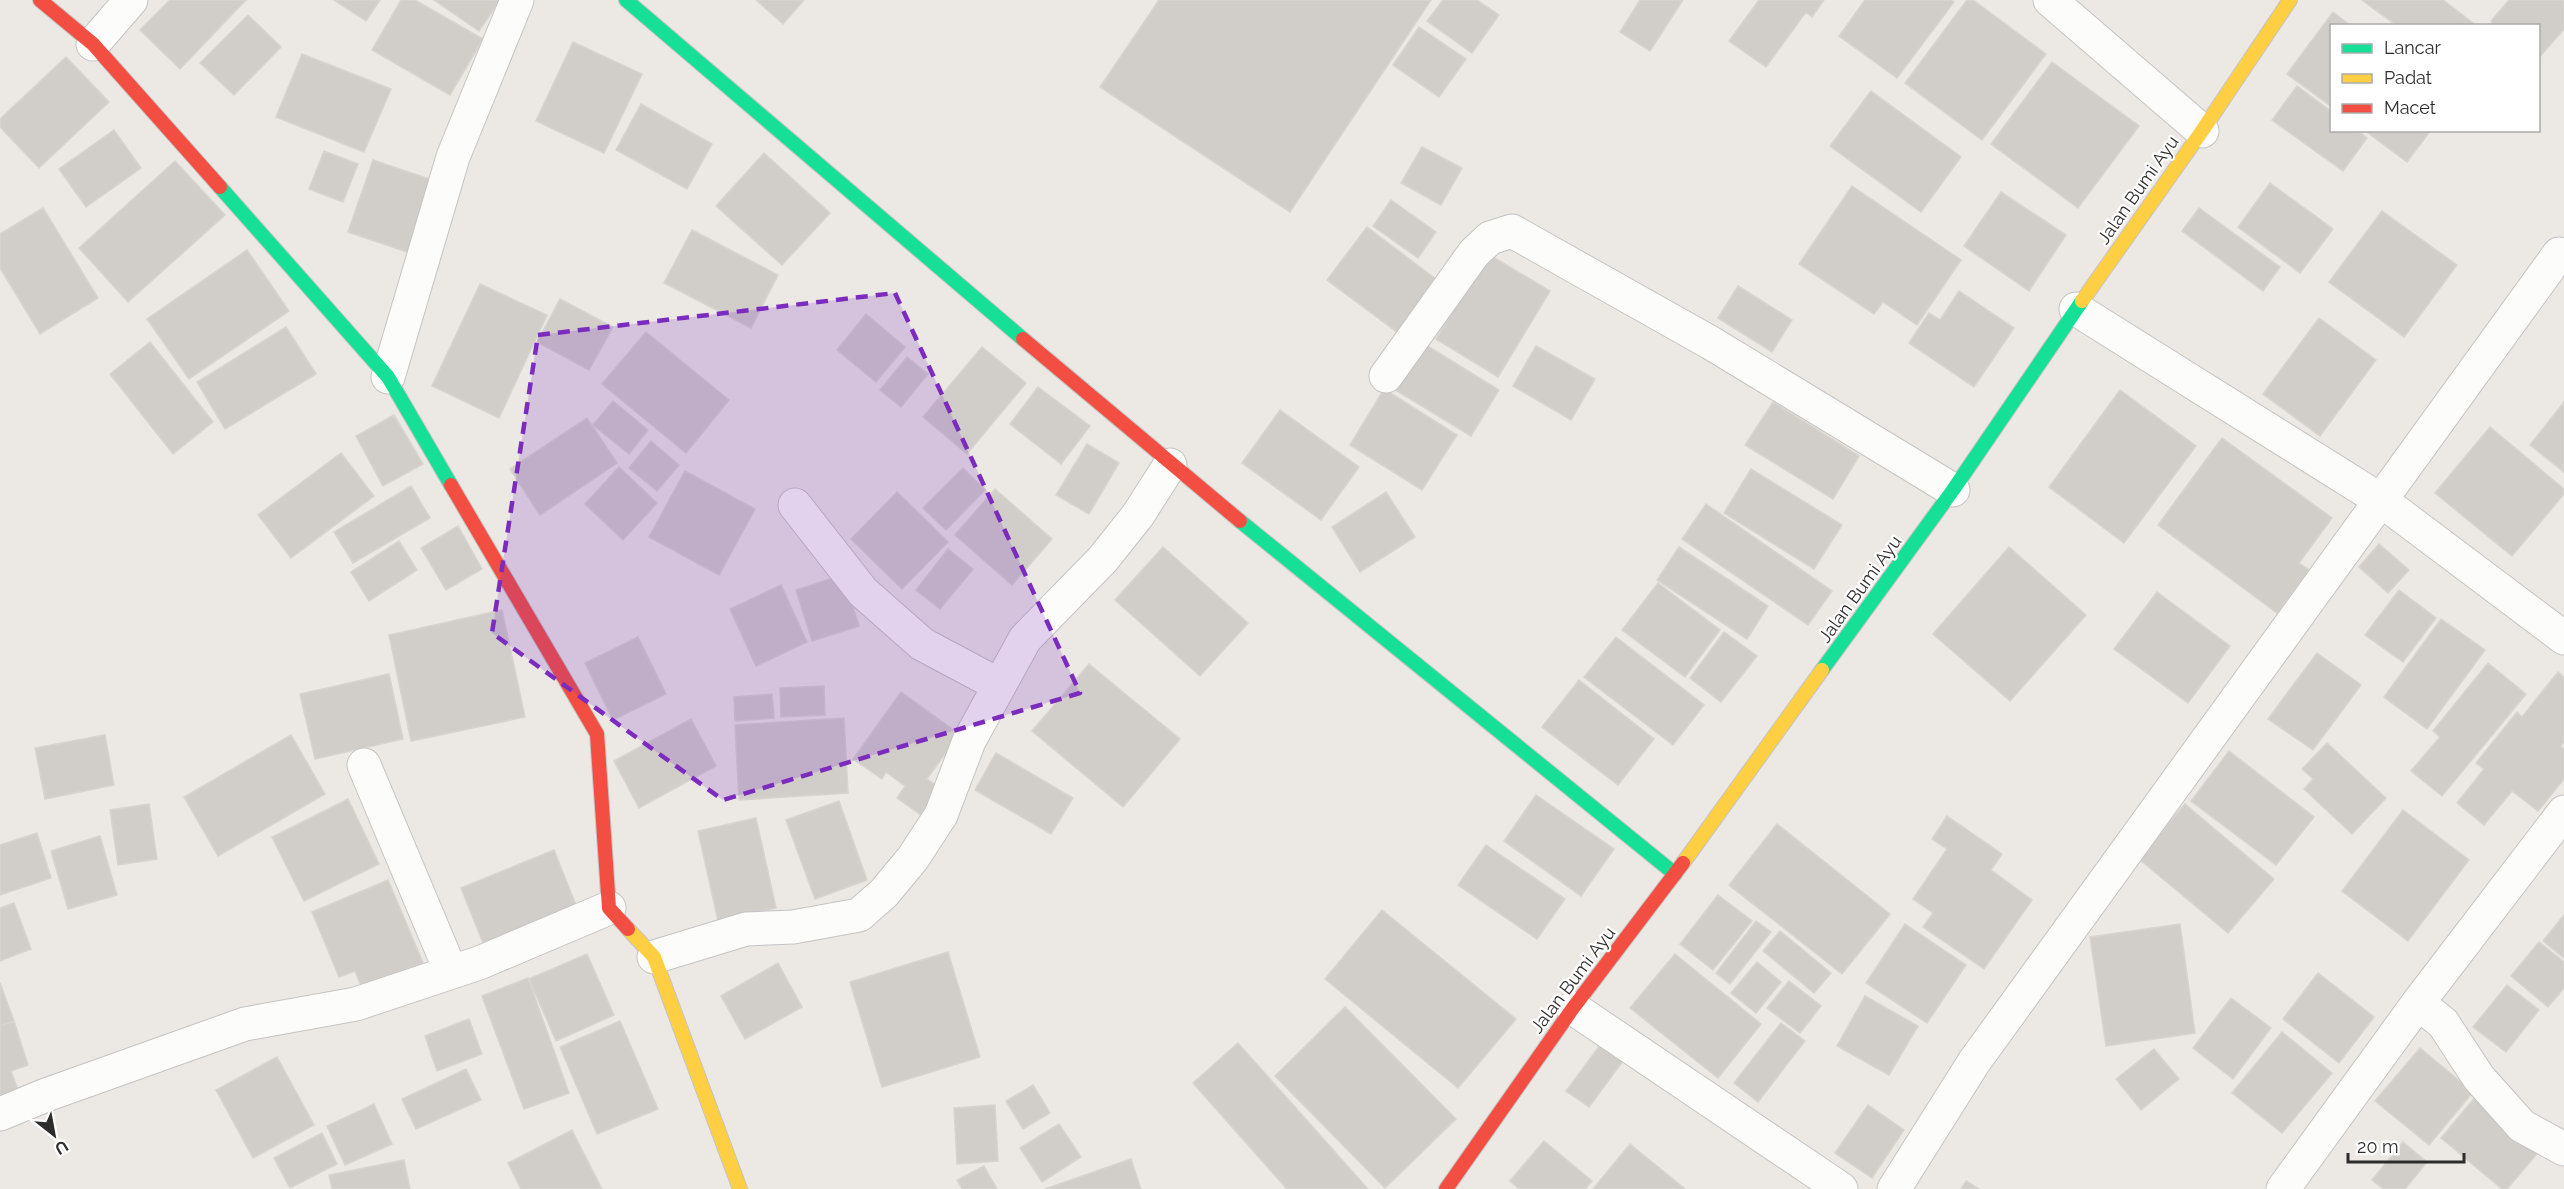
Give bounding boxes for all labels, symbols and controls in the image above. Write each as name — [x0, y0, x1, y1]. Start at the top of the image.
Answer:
legend — [2330, 24, 2540, 132]
text: Lancar — [2384, 37, 2441, 58]
text: Padat — [2384, 67, 2432, 88]
text: Macet — [2384, 97, 2436, 118]
street label: Jalan Bumi Ayu — [2092, 132, 2183, 248]
street label: Jalan Bumi Ayu — [1814, 531, 1905, 646]
street label: Jalan Bumi Ayu — [1526, 923, 1619, 1037]
north arrow — [24, 1105, 84, 1165]
scale bar — [2348, 1126, 2464, 1164]
text: U — [51, 1136, 72, 1159]
text: 20 m — [2357, 1136, 2399, 1157]

